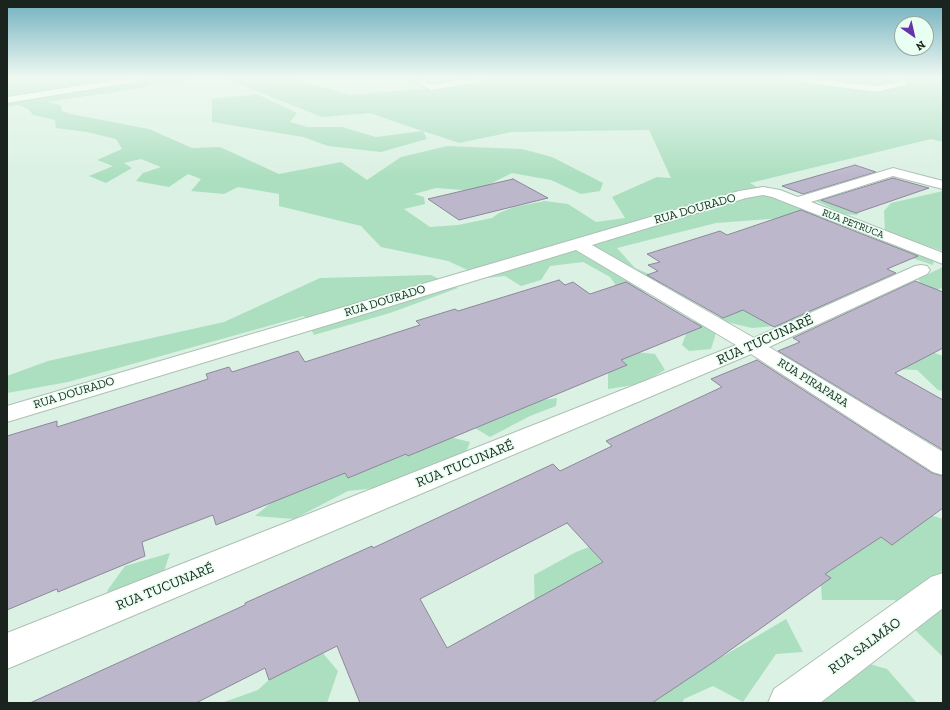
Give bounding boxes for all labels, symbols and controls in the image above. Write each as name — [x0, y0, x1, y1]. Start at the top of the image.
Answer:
north arrow — [894, 16, 934, 56]
text: N — [913, 38, 928, 53]
street label: RUA DOURADO — [653, 191, 737, 227]
street label: RUA PETRUCA — [820, 207, 886, 241]
street label: RUA DOURADO — [343, 282, 427, 320]
street label: RUA TUCUNARÉ — [714, 311, 816, 369]
street label: RUA PIRAPARA — [775, 355, 851, 411]
street label: RUA DOURADO — [32, 374, 116, 412]
street label: RUA TUCUNARÉ — [414, 437, 516, 491]
street label: RUA TUCUNARÉ — [114, 560, 216, 614]
street label: RUA SALMÃO — [826, 614, 904, 678]

